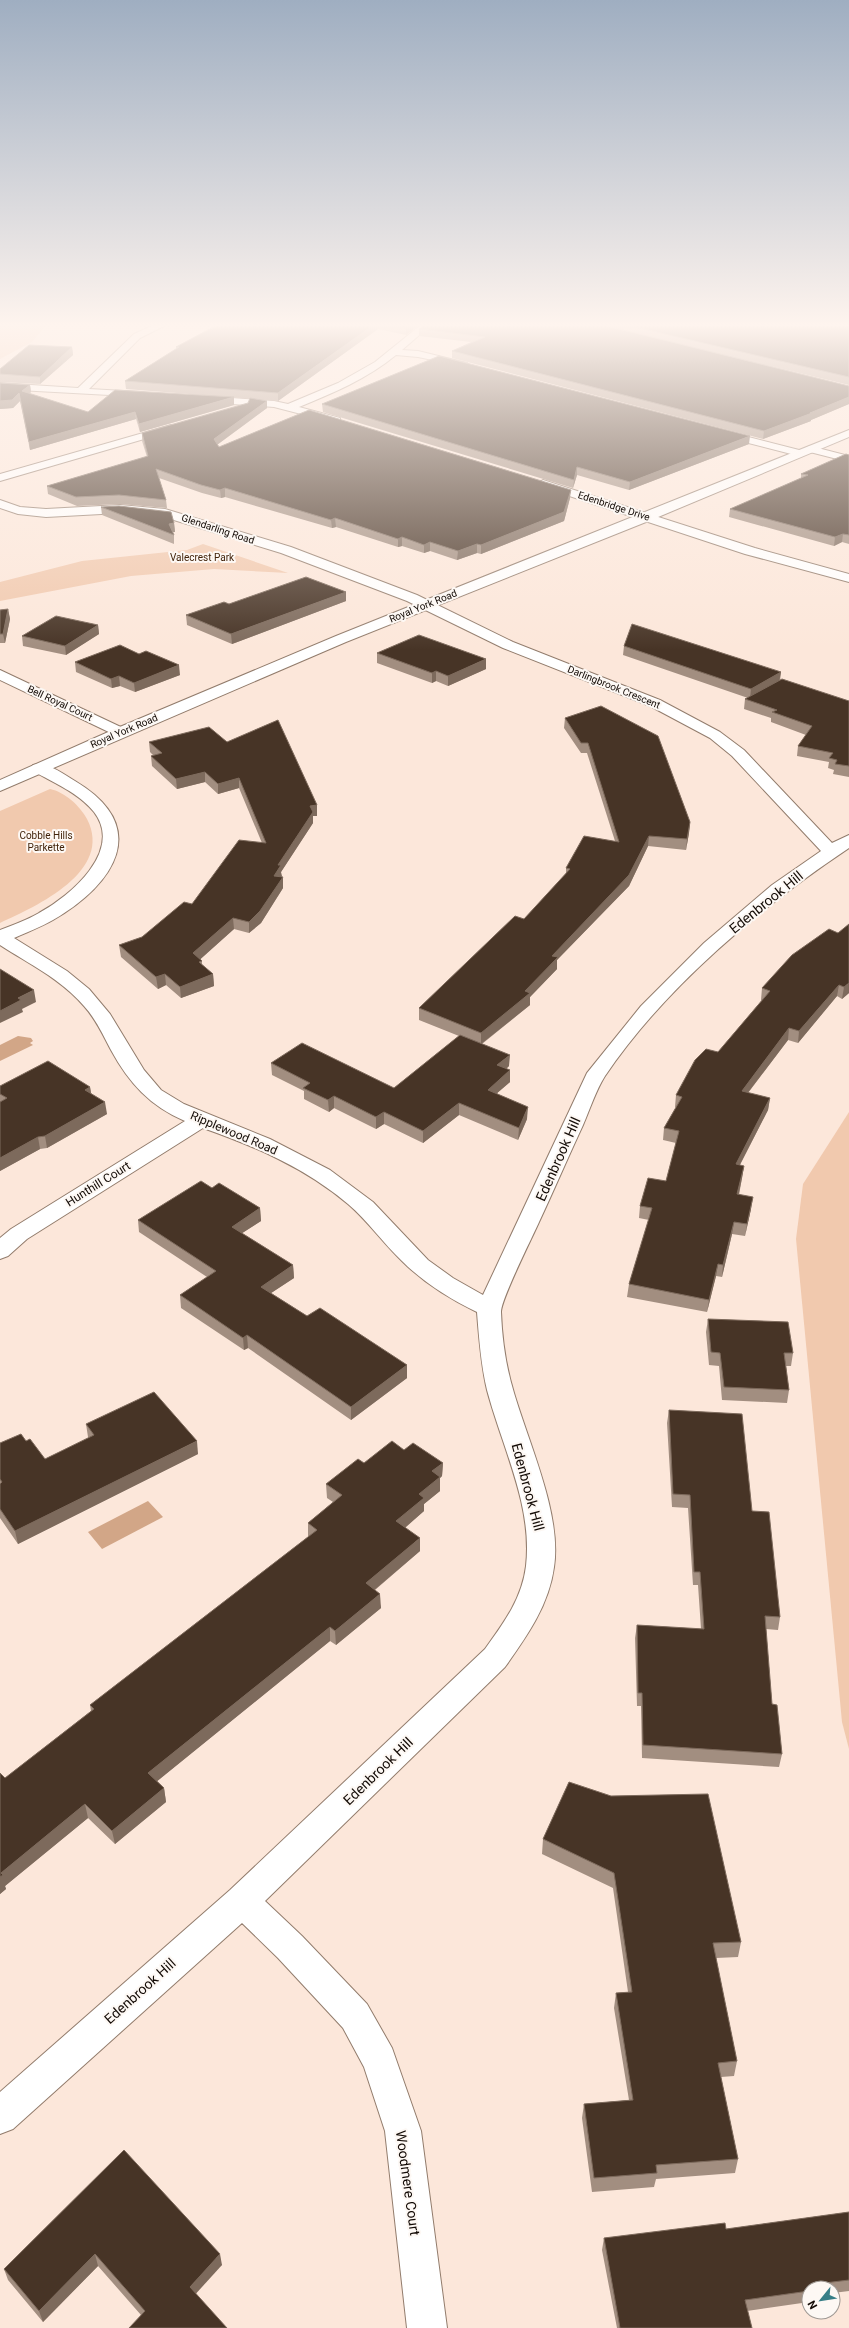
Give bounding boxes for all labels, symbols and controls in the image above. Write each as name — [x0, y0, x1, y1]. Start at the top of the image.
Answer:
street label: Edenbridge Drive — [577, 489, 651, 523]
street label: Glendarling Road — [180, 512, 256, 546]
park label: Valecrest Park — [170, 552, 235, 563]
street label: Royal York Road — [388, 587, 458, 625]
street label: Darlingbrook Crescent — [566, 663, 662, 711]
street label: Bell Royal Court — [26, 683, 94, 723]
street label: Royal York Road — [89, 712, 159, 750]
park label: Cobble Hills Parkette — [19, 830, 73, 853]
street label: Edenbrook Hill — [726, 867, 806, 937]
street label: Ripplewood Road — [188, 1108, 280, 1158]
street label: Edenbrook Hill — [532, 1115, 584, 1203]
street label: Hunthill Court — [63, 1159, 133, 1209]
street label: Edenbrook Hill — [509, 1441, 547, 1533]
street label: Edenbrook Hill — [340, 1734, 416, 1808]
street label: Edenbrook Hill — [101, 1955, 179, 2027]
street label: Woodmere Court — [393, 2130, 423, 2237]
north arrow — [801, 2280, 841, 2320]
text: N — [805, 2298, 820, 2311]

